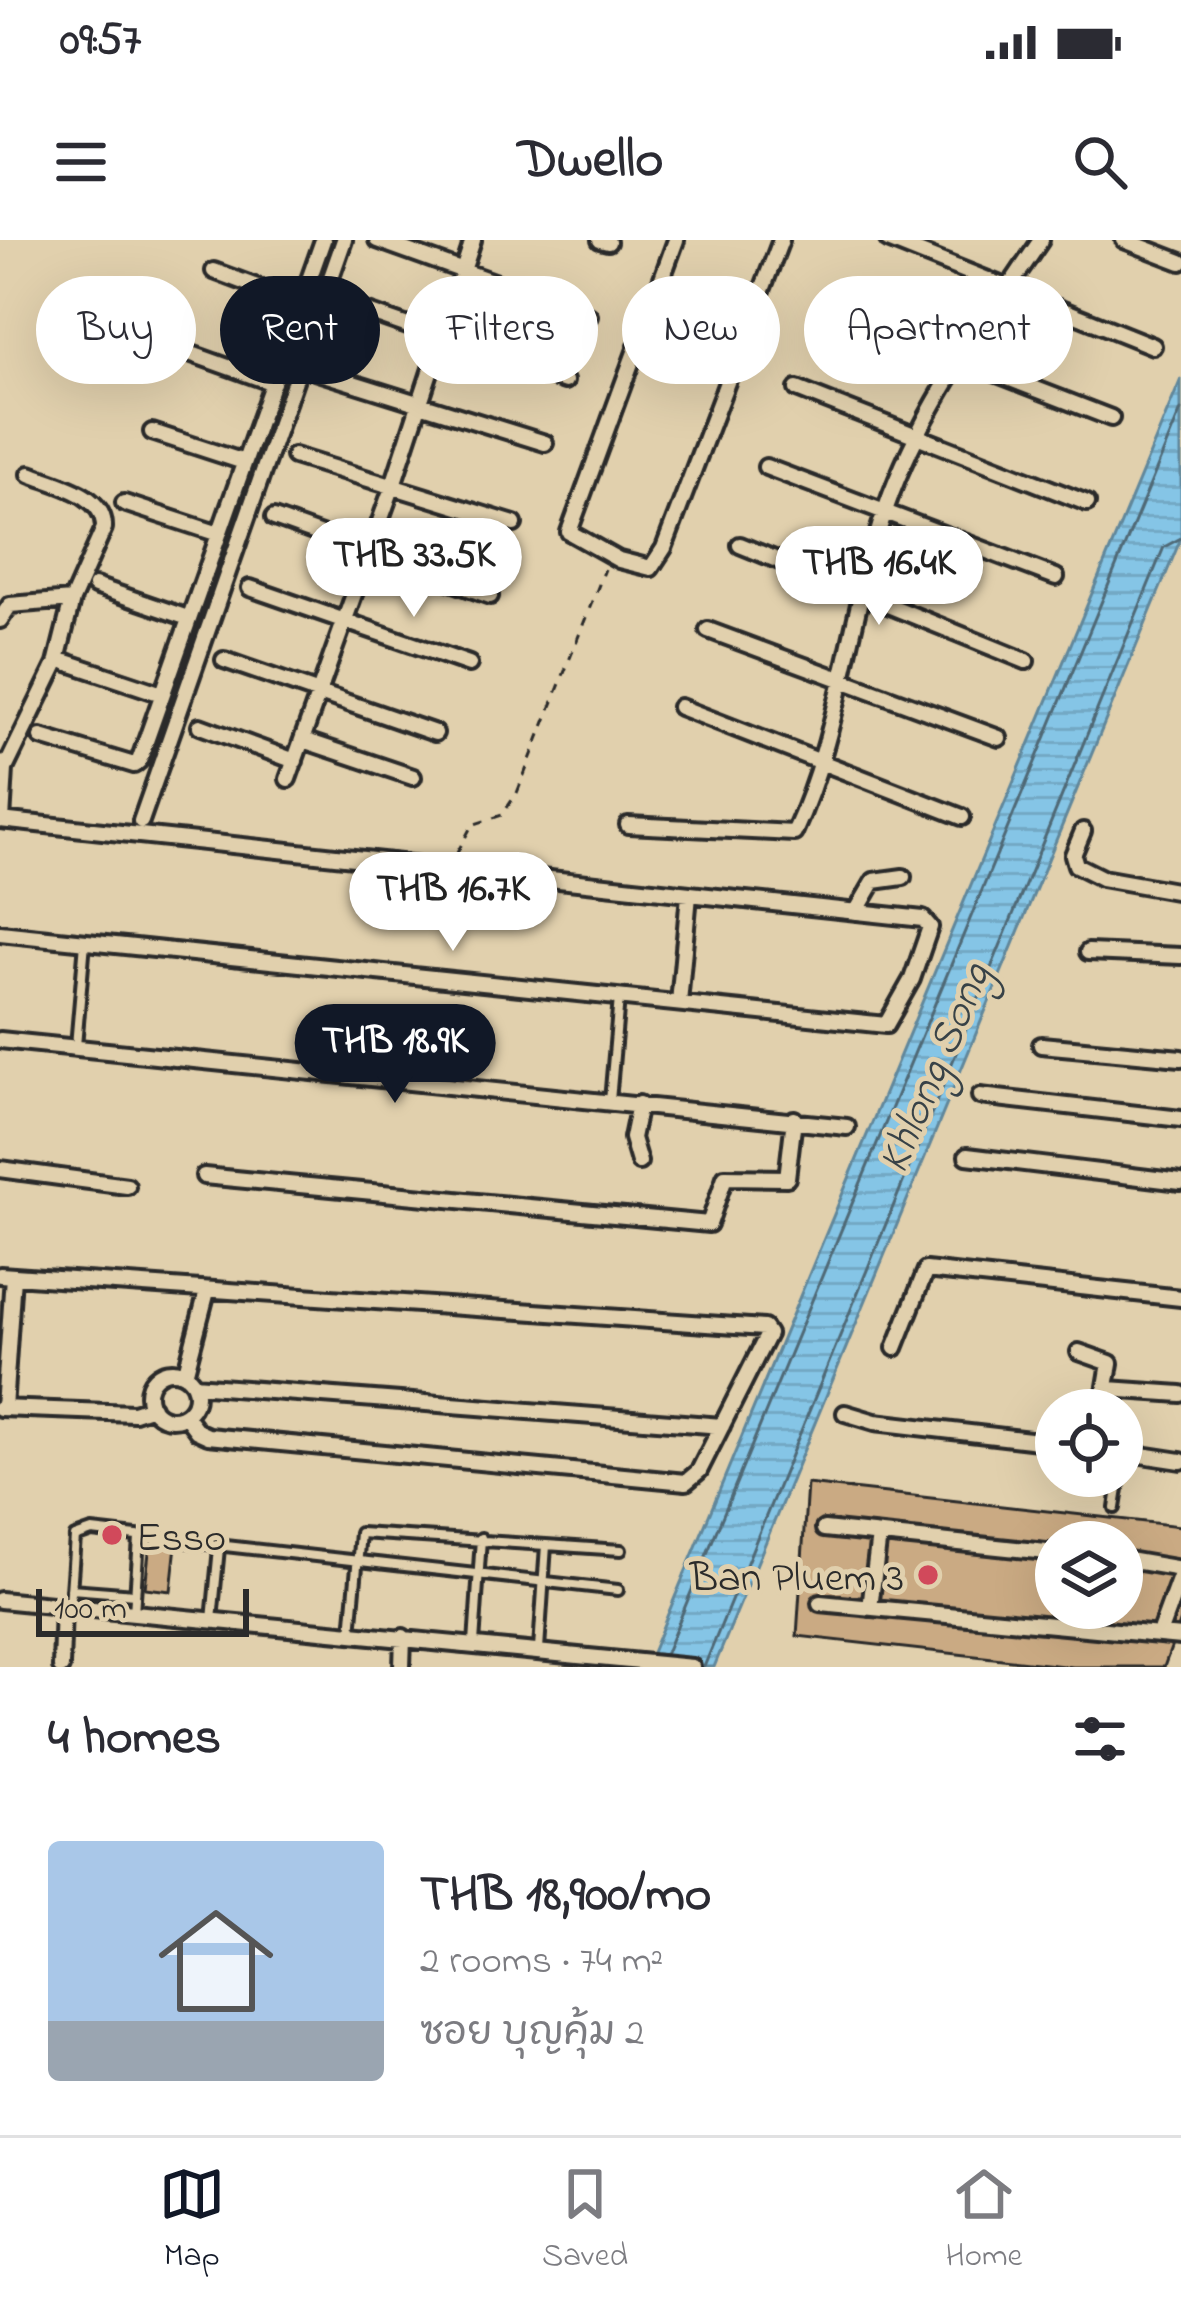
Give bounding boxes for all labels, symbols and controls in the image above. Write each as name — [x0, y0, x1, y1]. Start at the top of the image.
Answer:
text: 09:57 — [60, 9, 141, 75]
text: Dwello — [518, 123, 663, 201]
icon: menu — [48, 129, 114, 195]
icon: search — [1067, 129, 1133, 195]
chip: Buy — [36, 276, 196, 384]
chip: Rent — [220, 276, 380, 384]
chip: Filters — [404, 276, 598, 384]
chip: New — [622, 276, 780, 384]
chip: Apartment — [804, 276, 1073, 384]
pin: THB 33.5K — [277, 518, 551, 620]
pin: THB 16.4K — [742, 526, 1016, 628]
text: THB 33.5K — [333, 528, 495, 585]
text: THB 16.4K — [802, 536, 956, 593]
pin: THB 16.7K — [316, 852, 590, 954]
text: THB 16.7K — [376, 862, 530, 919]
water label: Khlong Song — [863, 953, 1011, 1184]
pin: THB 18.9K — [258, 1004, 532, 1106]
text: THB 18.9K — [322, 1014, 468, 1071]
map controls — [1035, 1389, 1143, 1629]
button: locate — [1035, 1389, 1143, 1497]
place label: Esso — [136, 1509, 226, 1570]
button: layers — [1035, 1521, 1143, 1629]
marker: Esso — [99, 1522, 125, 1548]
place label: Ban Pluem 3 — [689, 1549, 904, 1610]
marker: Ban Pluem 3 — [915, 1562, 941, 1588]
scale bar — [36, 1583, 249, 1636]
text: 100 m — [54, 1586, 127, 1634]
text: 4 homes — [48, 1702, 221, 1777]
icon: filters — [1067, 1706, 1133, 1772]
text: THB 18,900/mo — [420, 1859, 711, 1934]
icon: home — [144, 1889, 288, 2033]
text: 2 rooms · 74 m² — [420, 1934, 663, 1991]
text: ซอย บุญคุ้ม 2 — [420, 2006, 644, 2063]
tab: Map — [159, 2161, 225, 2281]
tab: Saved — [542, 2161, 628, 2281]
tab: Home — [946, 2161, 1022, 2281]

